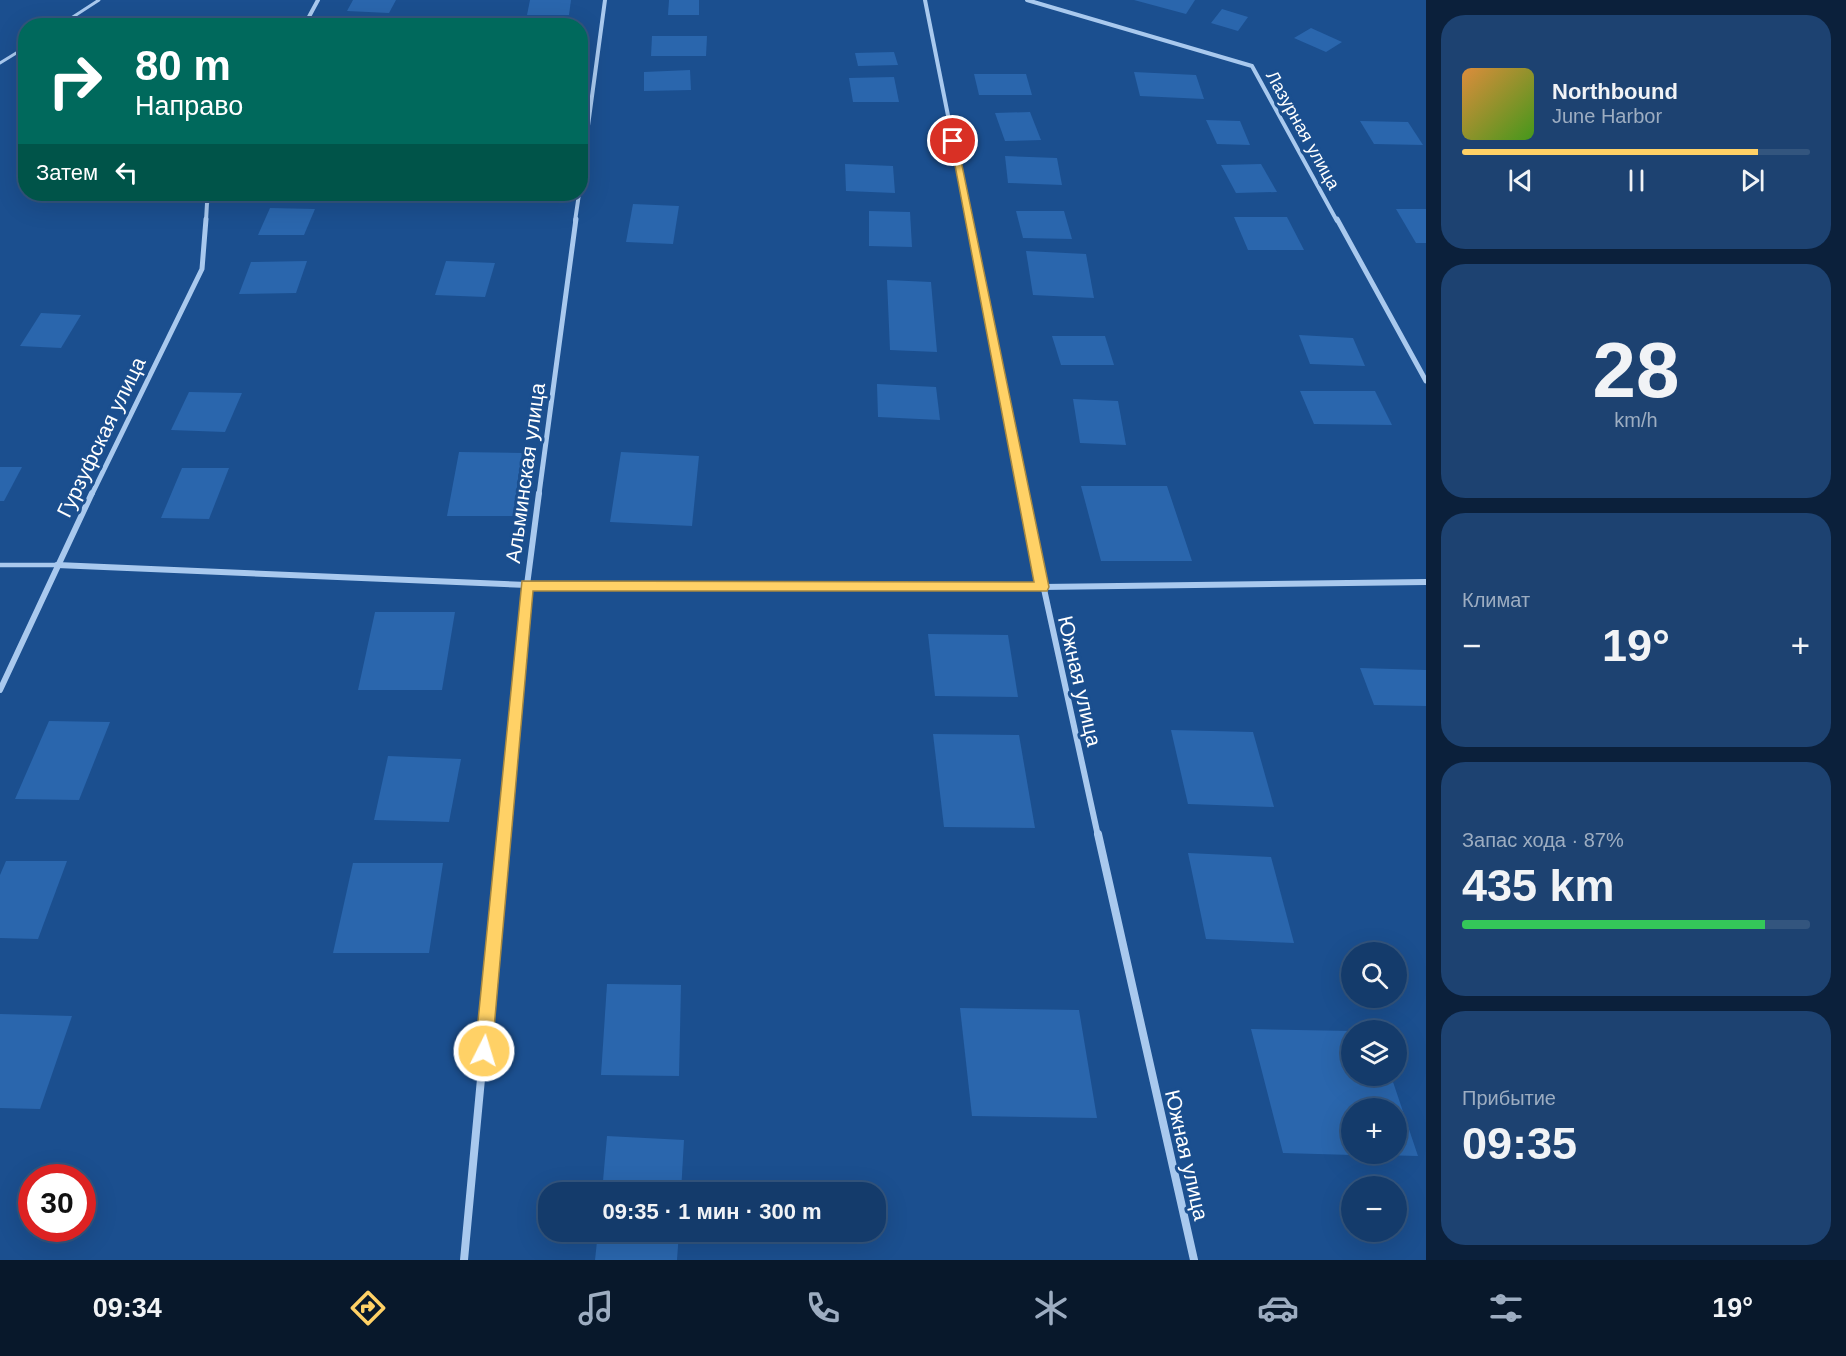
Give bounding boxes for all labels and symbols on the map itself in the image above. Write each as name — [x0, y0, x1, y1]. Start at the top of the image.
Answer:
street label: Лазурная улица — [1262, 67, 1344, 194]
pin — [927, 115, 978, 166]
street label: Гурзуфская улица — [52, 353, 150, 521]
street label: Альминская улица — [501, 381, 549, 565]
street label: Южная улица — [1054, 613, 1106, 749]
position arrow — [452, 1019, 516, 1083]
street label: Южная улица — [1161, 1087, 1213, 1223]
speed limit sign: 30 — [18, 1164, 96, 1242]

